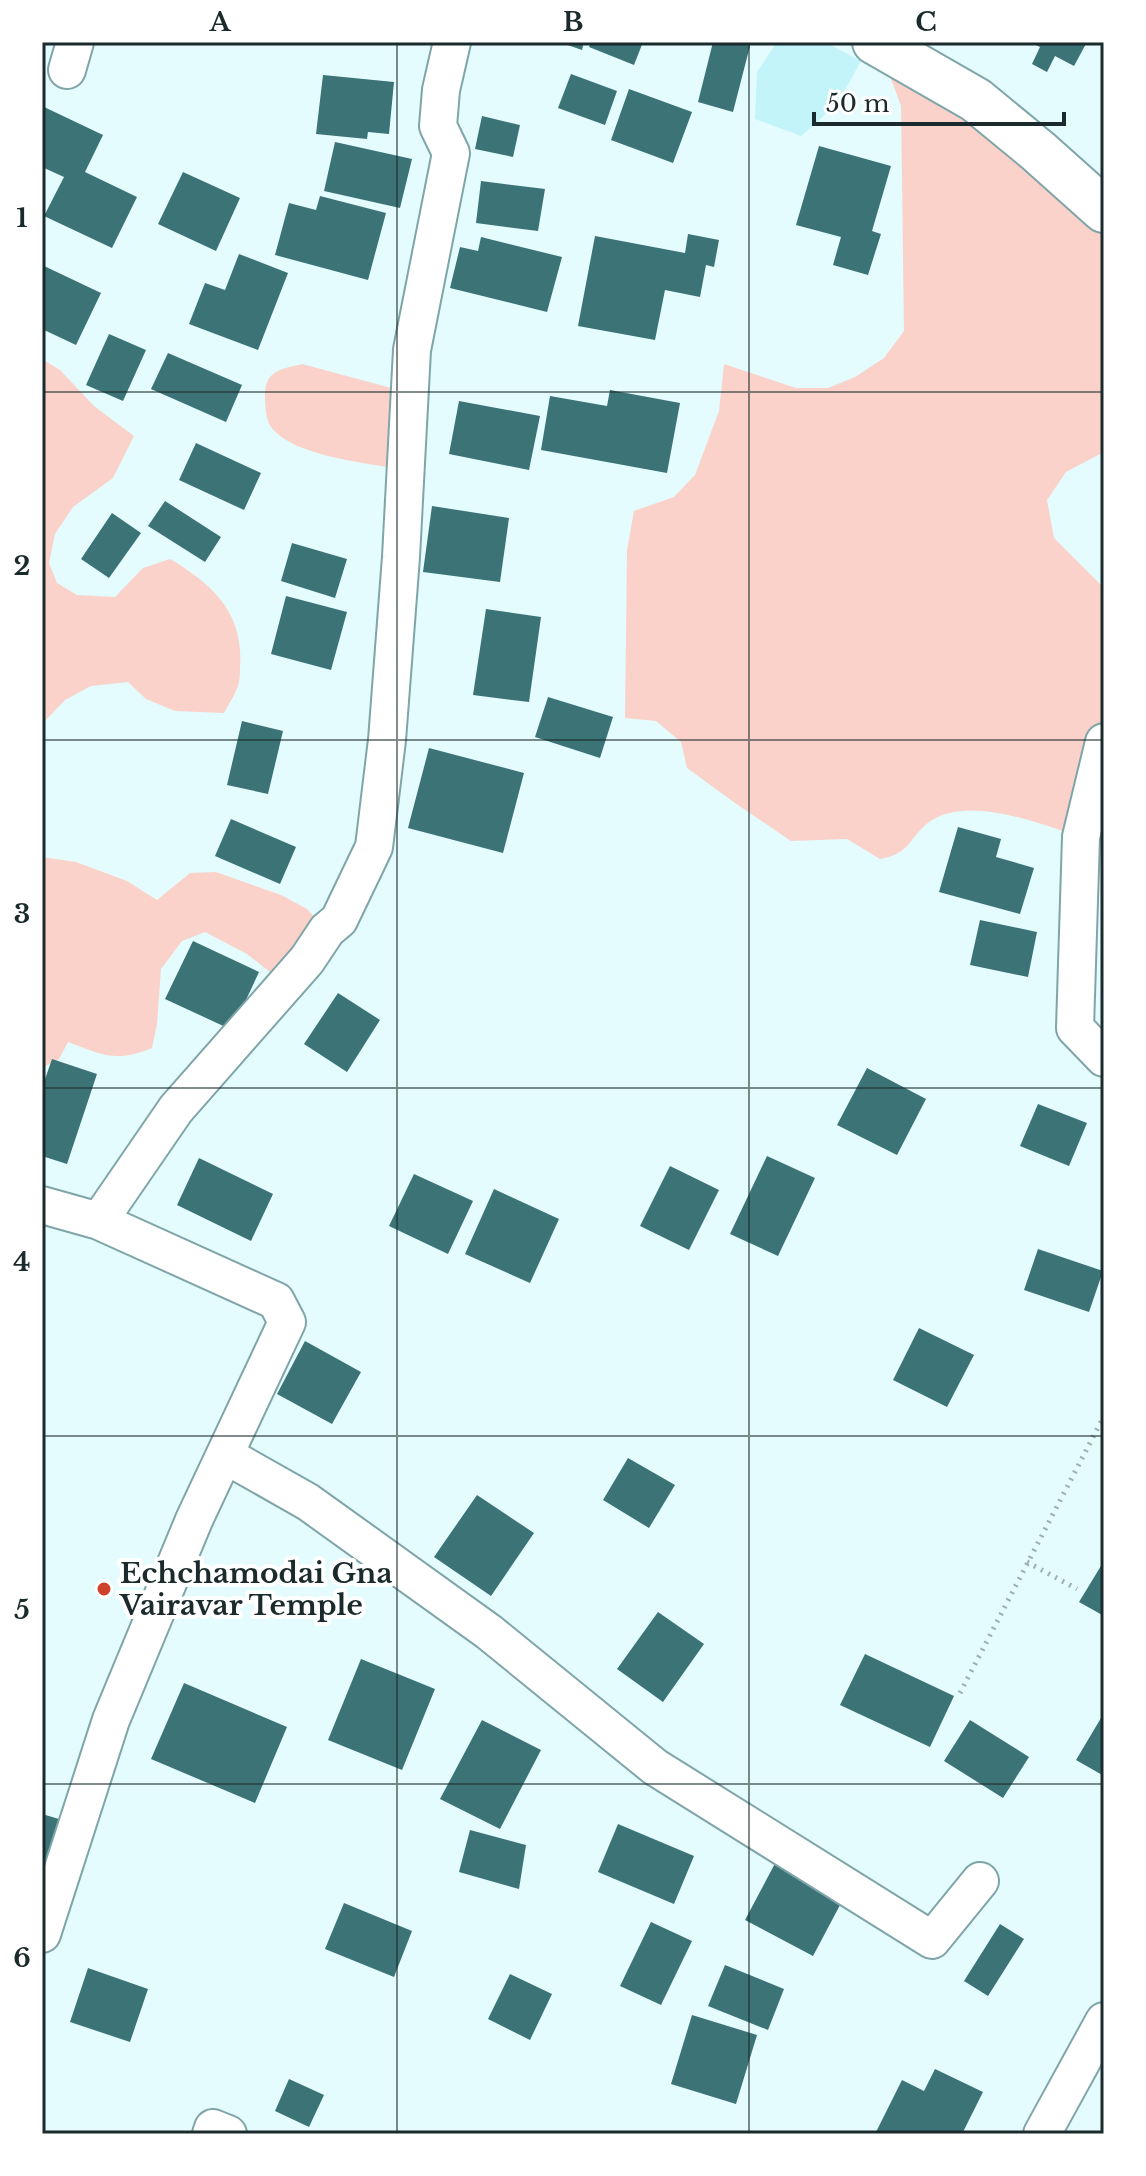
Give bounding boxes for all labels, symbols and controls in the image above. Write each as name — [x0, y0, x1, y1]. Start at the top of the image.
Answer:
text: A — [208, 6, 231, 38]
text: B — [563, 6, 583, 38]
text: C — [915, 6, 937, 38]
scale bar — [814, 76, 1064, 126]
text: 50 m — [826, 89, 890, 118]
text: 1 — [16, 202, 28, 234]
text: 2 — [14, 550, 30, 582]
text: 3 — [14, 898, 30, 930]
text: 4 — [13, 1246, 31, 1278]
place label: Echchamodai Gna Vairavar Temple — [119, 1556, 393, 1623]
marker: Echchamodai Gna Vairavar Temple — [95, 1580, 113, 1598]
text: 5 — [14, 1594, 30, 1626]
text: 6 — [13, 1942, 31, 1974]

